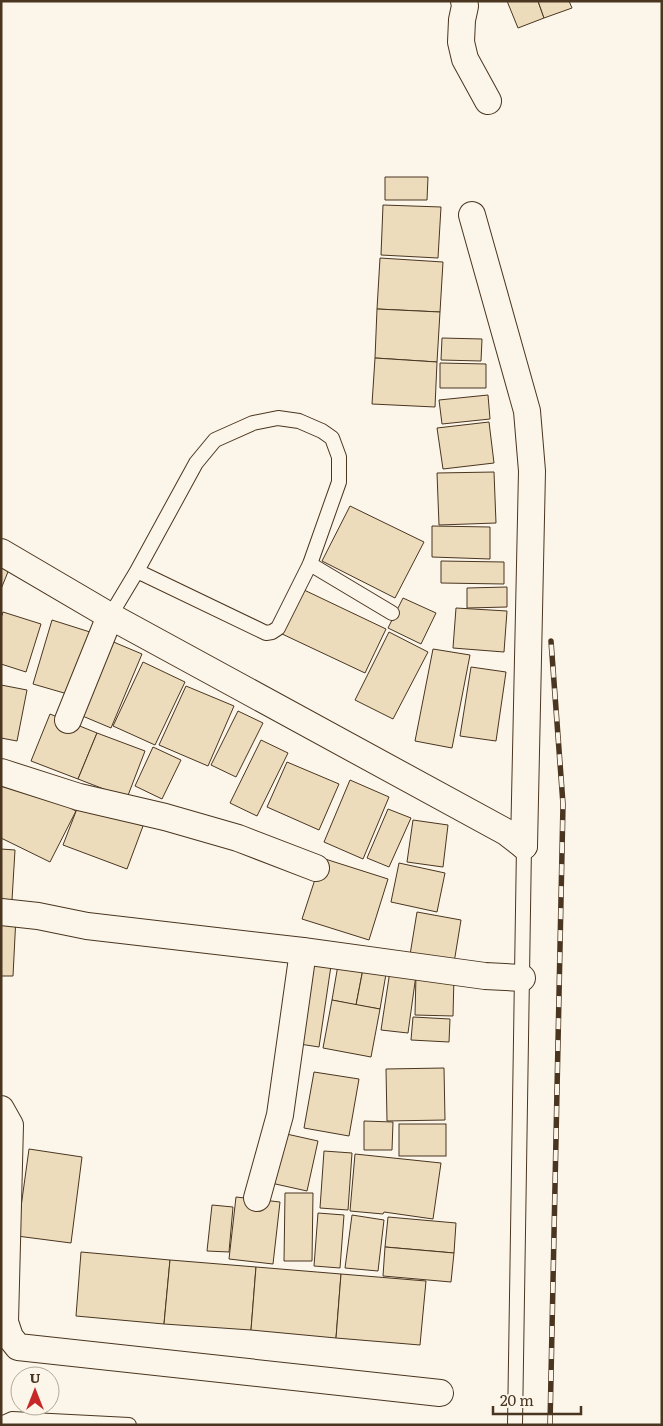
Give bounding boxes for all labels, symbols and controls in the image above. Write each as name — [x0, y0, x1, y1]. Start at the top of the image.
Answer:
north arrow — [10, 1366, 60, 1416]
text: U — [29, 1367, 41, 1387]
scale bar — [493, 1384, 580, 1416]
text: 20 m — [500, 1388, 534, 1411]

